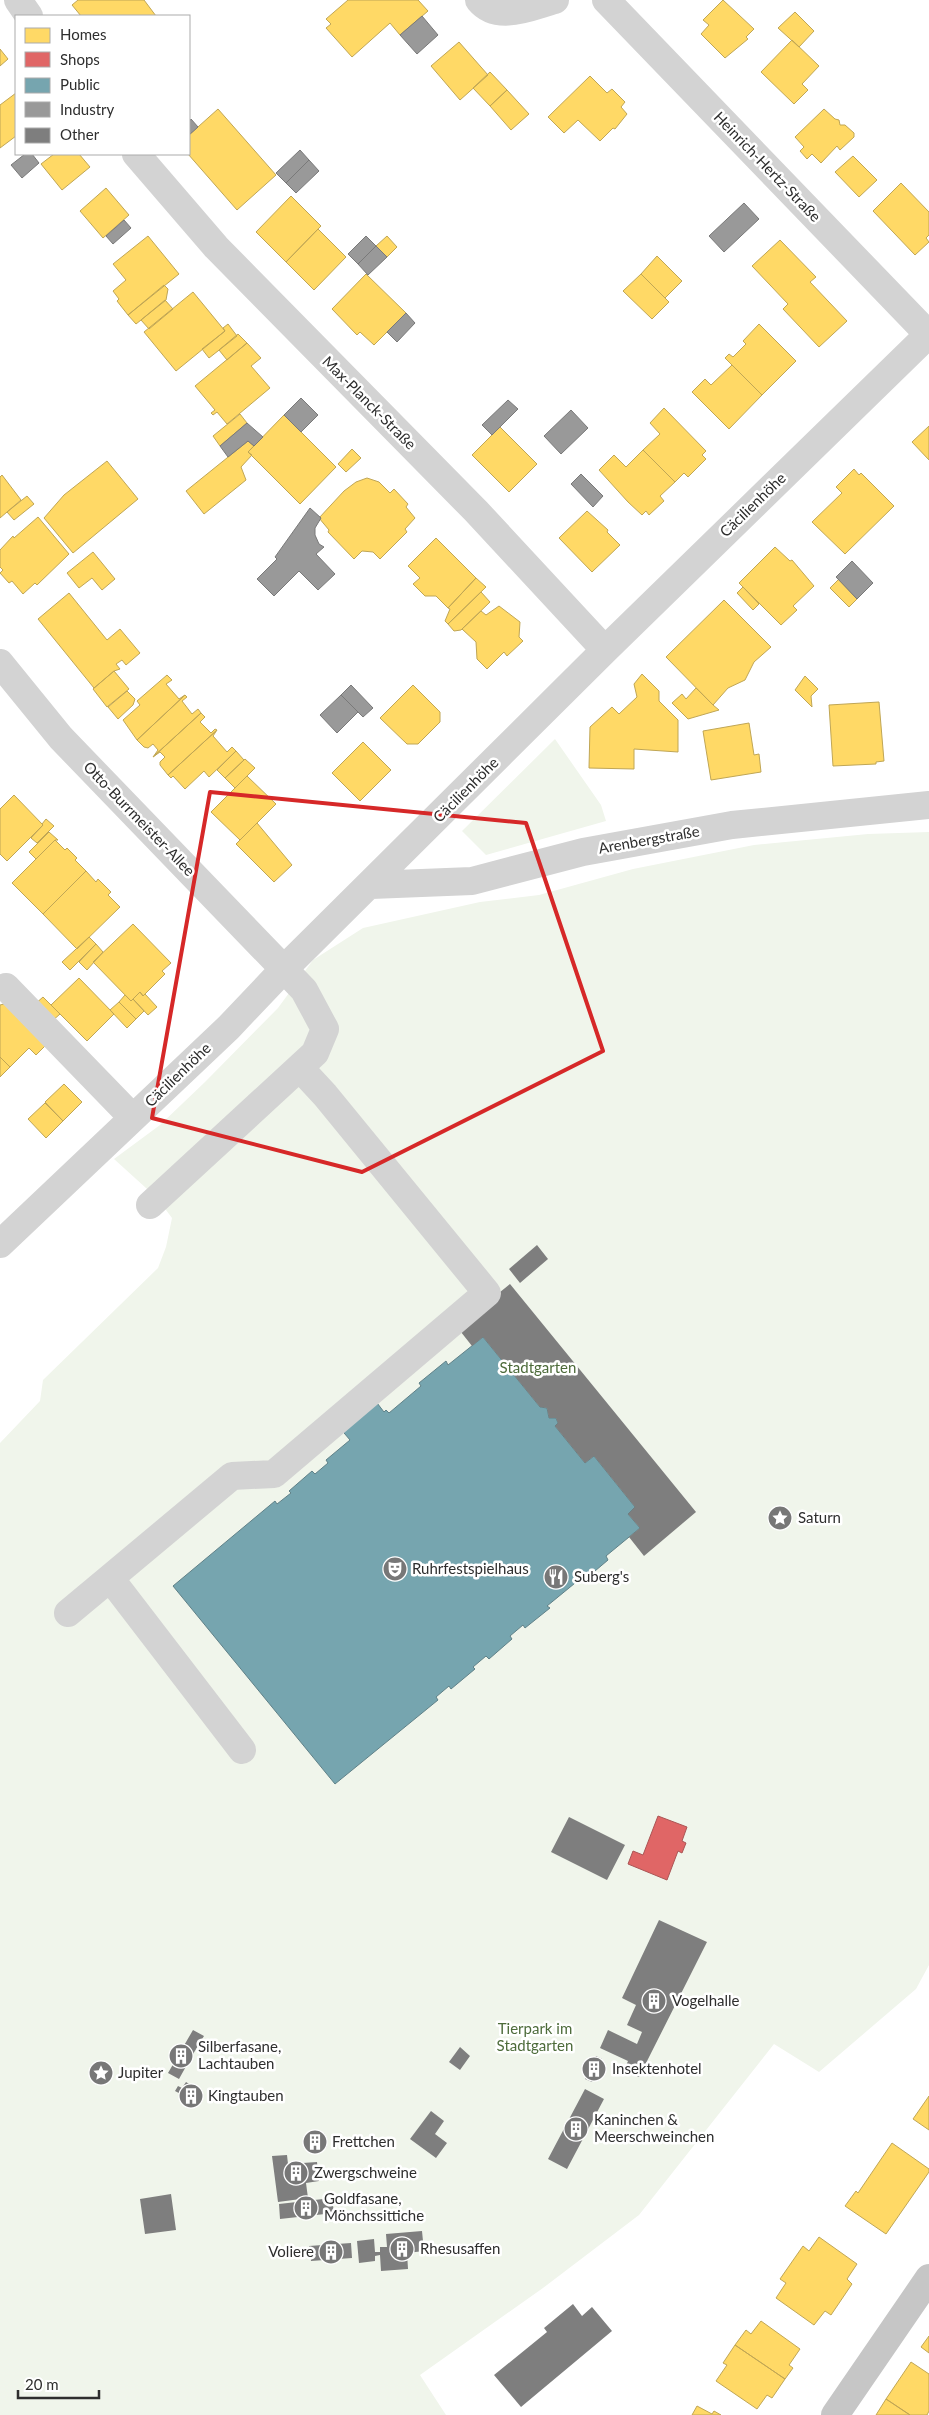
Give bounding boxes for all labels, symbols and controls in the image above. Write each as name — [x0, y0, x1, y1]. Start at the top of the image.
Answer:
legend — [15, 15, 190, 155]
text: Homes — [60, 25, 106, 43]
text: Shops — [60, 50, 100, 68]
text: Public — [60, 75, 100, 93]
text: Industry — [60, 100, 115, 118]
street label: Heinrich-Hertz-Straße — [711, 108, 825, 225]
text: Other — [60, 125, 100, 143]
street label: Max-Planck-Straße — [319, 352, 420, 453]
street label: Cäcilienhöhe — [716, 468, 789, 540]
street label: Cäcilienhöhe — [429, 753, 502, 826]
street label: Otto-Burrmeister-Allee — [80, 757, 199, 879]
street label: Arenbergstraße — [597, 821, 701, 857]
street label: Cäcilienhöhe — [141, 1038, 214, 1110]
park label: Stadtgarten — [500, 1358, 576, 1376]
place icon: Saturn — [767, 1505, 793, 1531]
place label: Saturn — [798, 1508, 841, 1526]
theatre icon: Ruhrfestspielhaus — [382, 1556, 408, 1582]
place label: Ruhrfestspielhaus — [412, 1559, 529, 1577]
restaurant icon: Suberg's — [543, 1564, 569, 1590]
place label: Suberg's — [574, 1567, 629, 1585]
building icon: Vogelhalle — [641, 1988, 667, 2014]
place label: Vogelhalle — [672, 1991, 740, 2009]
park label: Tierpark im Stadtgarten — [497, 2019, 573, 2054]
place label: Silberfasane, Lachtauben — [198, 2037, 281, 2072]
building icon: Silberfasane, Lachtauben — [168, 2043, 194, 2069]
building icon: Insektenhotel — [581, 2056, 607, 2082]
place label: Insektenhotel — [612, 2059, 702, 2077]
place icon: Jupiter — [88, 2060, 114, 2086]
place label: Jupiter — [118, 2063, 164, 2081]
building icon: Kingtauben — [178, 2083, 204, 2109]
place label: Kingtauben — [208, 2086, 284, 2104]
place label: Kaninchen & Meerschweinchen — [594, 2110, 714, 2145]
building icon: Kaninchen & Meerschweinchen — [563, 2116, 589, 2142]
building icon: Frettchen — [302, 2129, 328, 2155]
place label: Frettchen — [332, 2132, 395, 2150]
building icon: Zwergschweine — [283, 2160, 309, 2186]
place label: Zwergschweine — [314, 2163, 417, 2181]
place label: Goldfasane, Mönchssittiche — [324, 2189, 424, 2224]
building icon: Goldfasane, Mönchssittiche — [293, 2195, 319, 2221]
building icon: Rhesusaffen — [389, 2236, 415, 2262]
building icon: Voliere — [318, 2239, 344, 2265]
place label: Rhesusaffen — [420, 2239, 500, 2257]
place label: Voliere — [268, 2242, 314, 2260]
scale bar — [18, 2368, 99, 2400]
text: 20 m — [25, 2375, 59, 2393]

